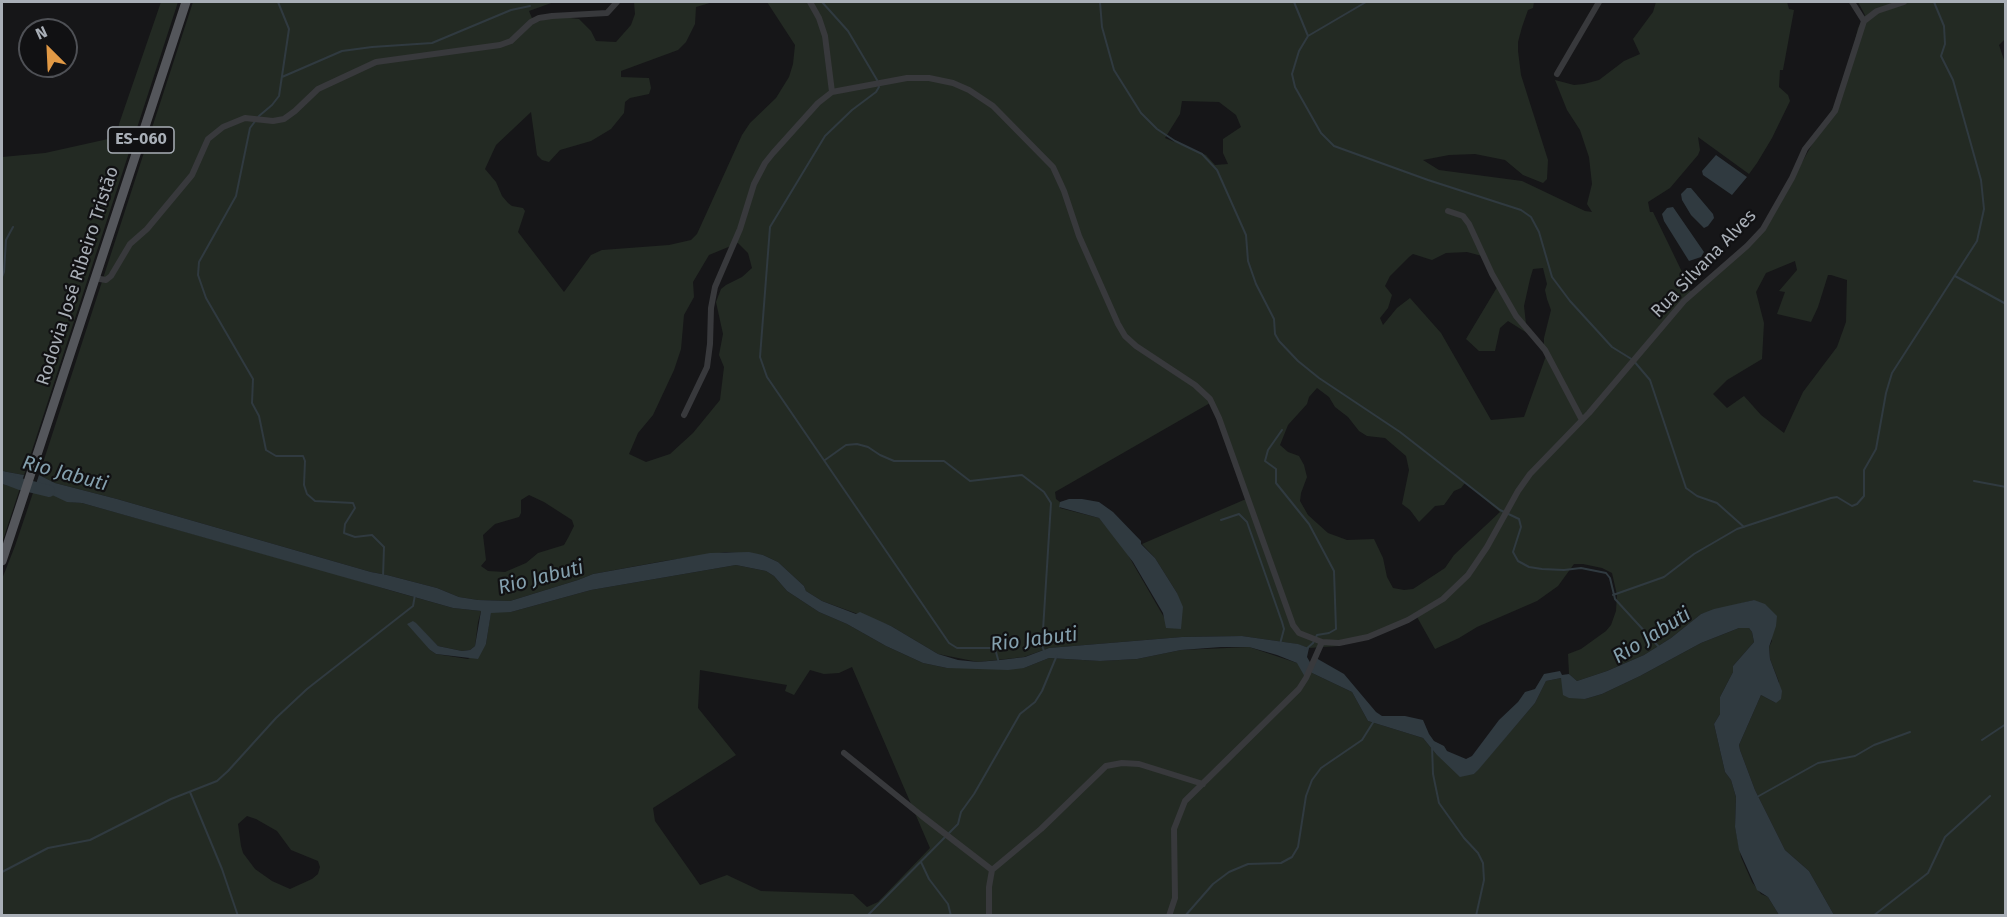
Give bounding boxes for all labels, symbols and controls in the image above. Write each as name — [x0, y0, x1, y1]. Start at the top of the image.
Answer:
north arrow — [18, 18, 78, 78]
text: N — [33, 22, 50, 44]
road number: ES-060 — [108, 127, 174, 153]
street label: Rodovia José Ribeiro Tristão — [32, 164, 124, 388]
street label: Rua Silvana Alves — [1647, 206, 1761, 322]
water label: Rio Jabuti — [20, 451, 110, 497]
water label: Rio Jabuti — [496, 556, 586, 600]
water label: Rio Jabuti — [1609, 603, 1695, 669]
water label: Rio Jabuti — [989, 623, 1079, 657]

